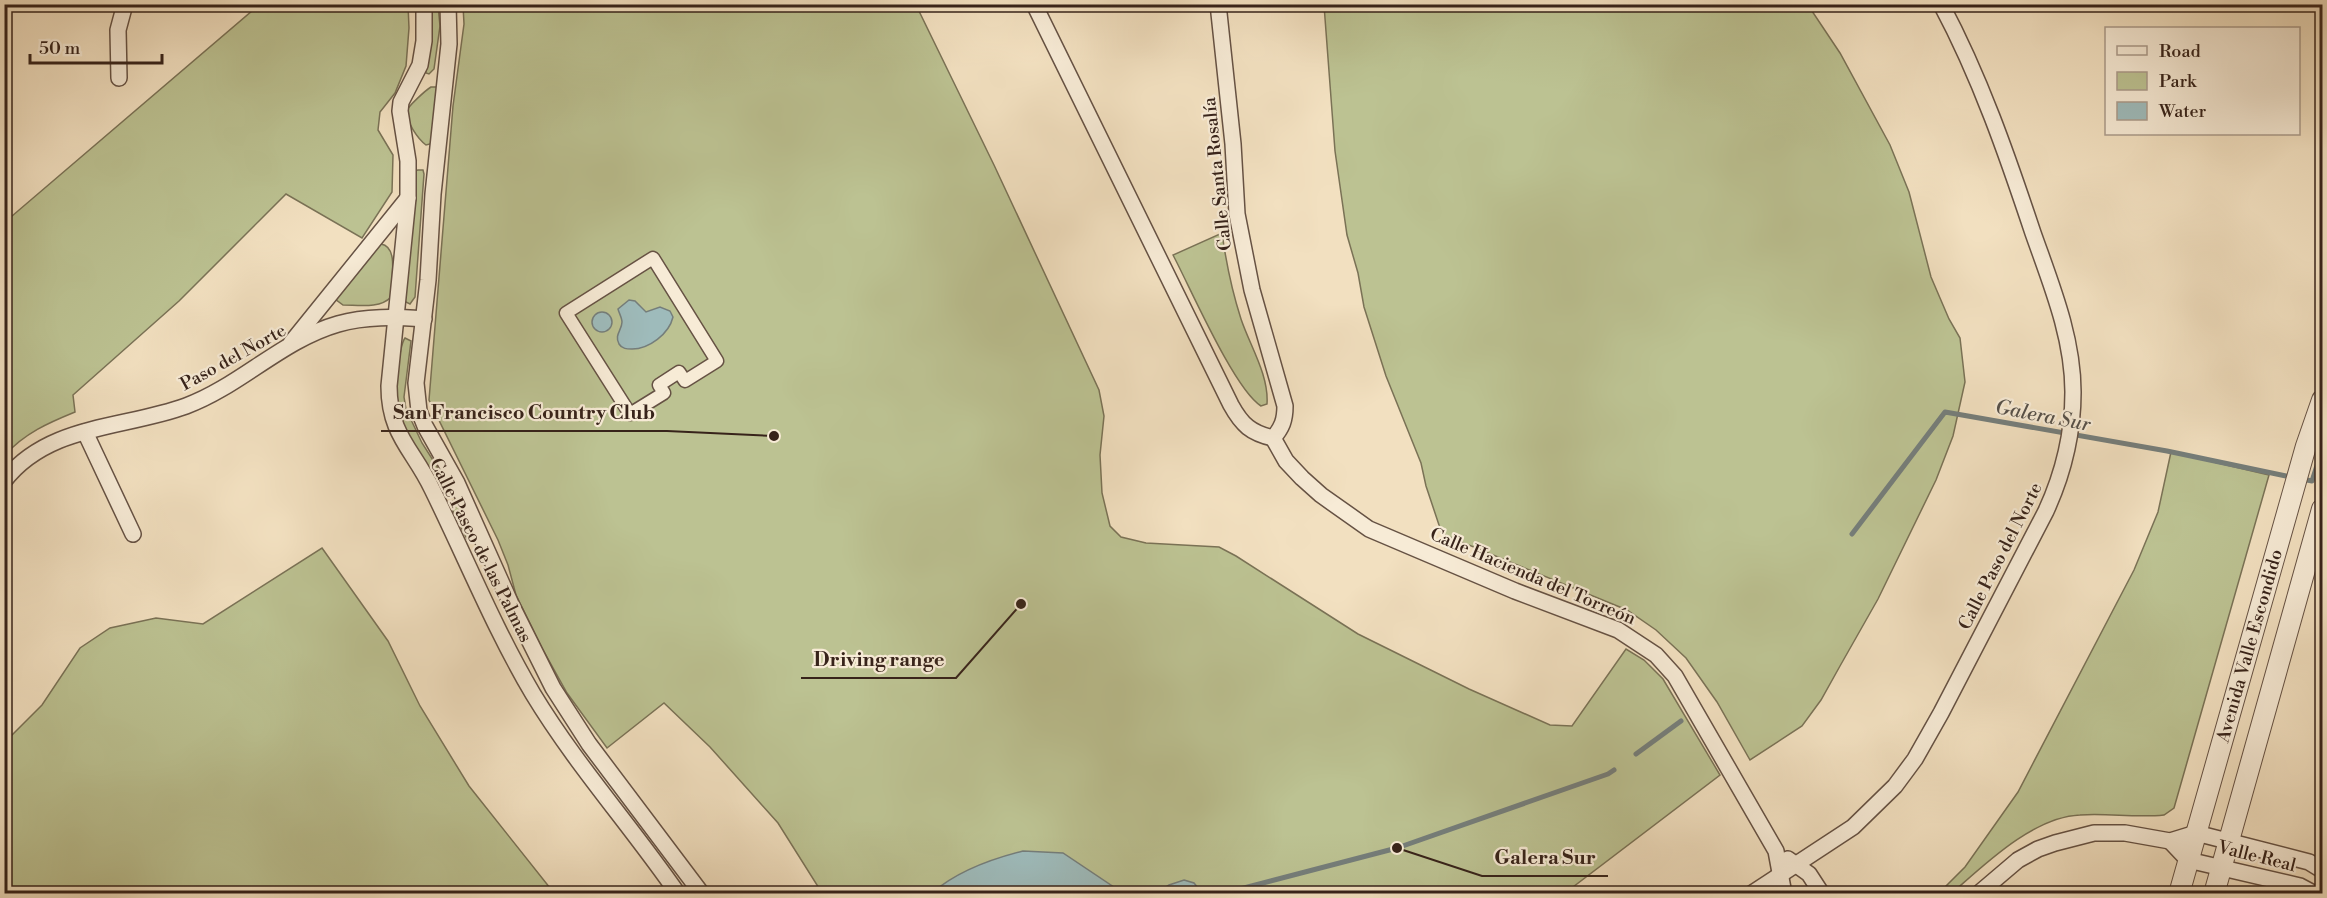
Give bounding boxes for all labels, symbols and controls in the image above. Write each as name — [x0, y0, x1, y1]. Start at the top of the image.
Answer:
scale bar — [30, 27, 162, 65]
legend — [2105, 27, 2300, 135]
text: 50 m — [39, 37, 81, 60]
text: Road — [2159, 40, 2202, 63]
text: Park — [2159, 70, 2198, 93]
street label: Calle Santa Rosalía — [1198, 95, 1237, 252]
text: Water — [2158, 100, 2207, 123]
street label: Paso del Norte — [176, 319, 290, 396]
callout: San Francisco Country Club — [381, 393, 667, 431]
water label: Galera Sur — [1993, 395, 2093, 438]
text: San Francisco Country Club — [393, 401, 655, 426]
street label: Calle Paseo de las Palmas — [424, 454, 537, 646]
street label: Calle Paso del Norte — [1953, 479, 2048, 634]
street label: Calle Hacienda del Torreón — [1426, 523, 1640, 630]
street label: Avenida Valle Escondido — [2211, 547, 2288, 746]
callout: Driving range — [801, 640, 956, 678]
text: Driving range — [814, 648, 945, 673]
street label: Valle Real — [2214, 835, 2299, 877]
callout: Galera Sur — [1482, 838, 1608, 876]
text: Galera Sur — [1494, 846, 1596, 871]

